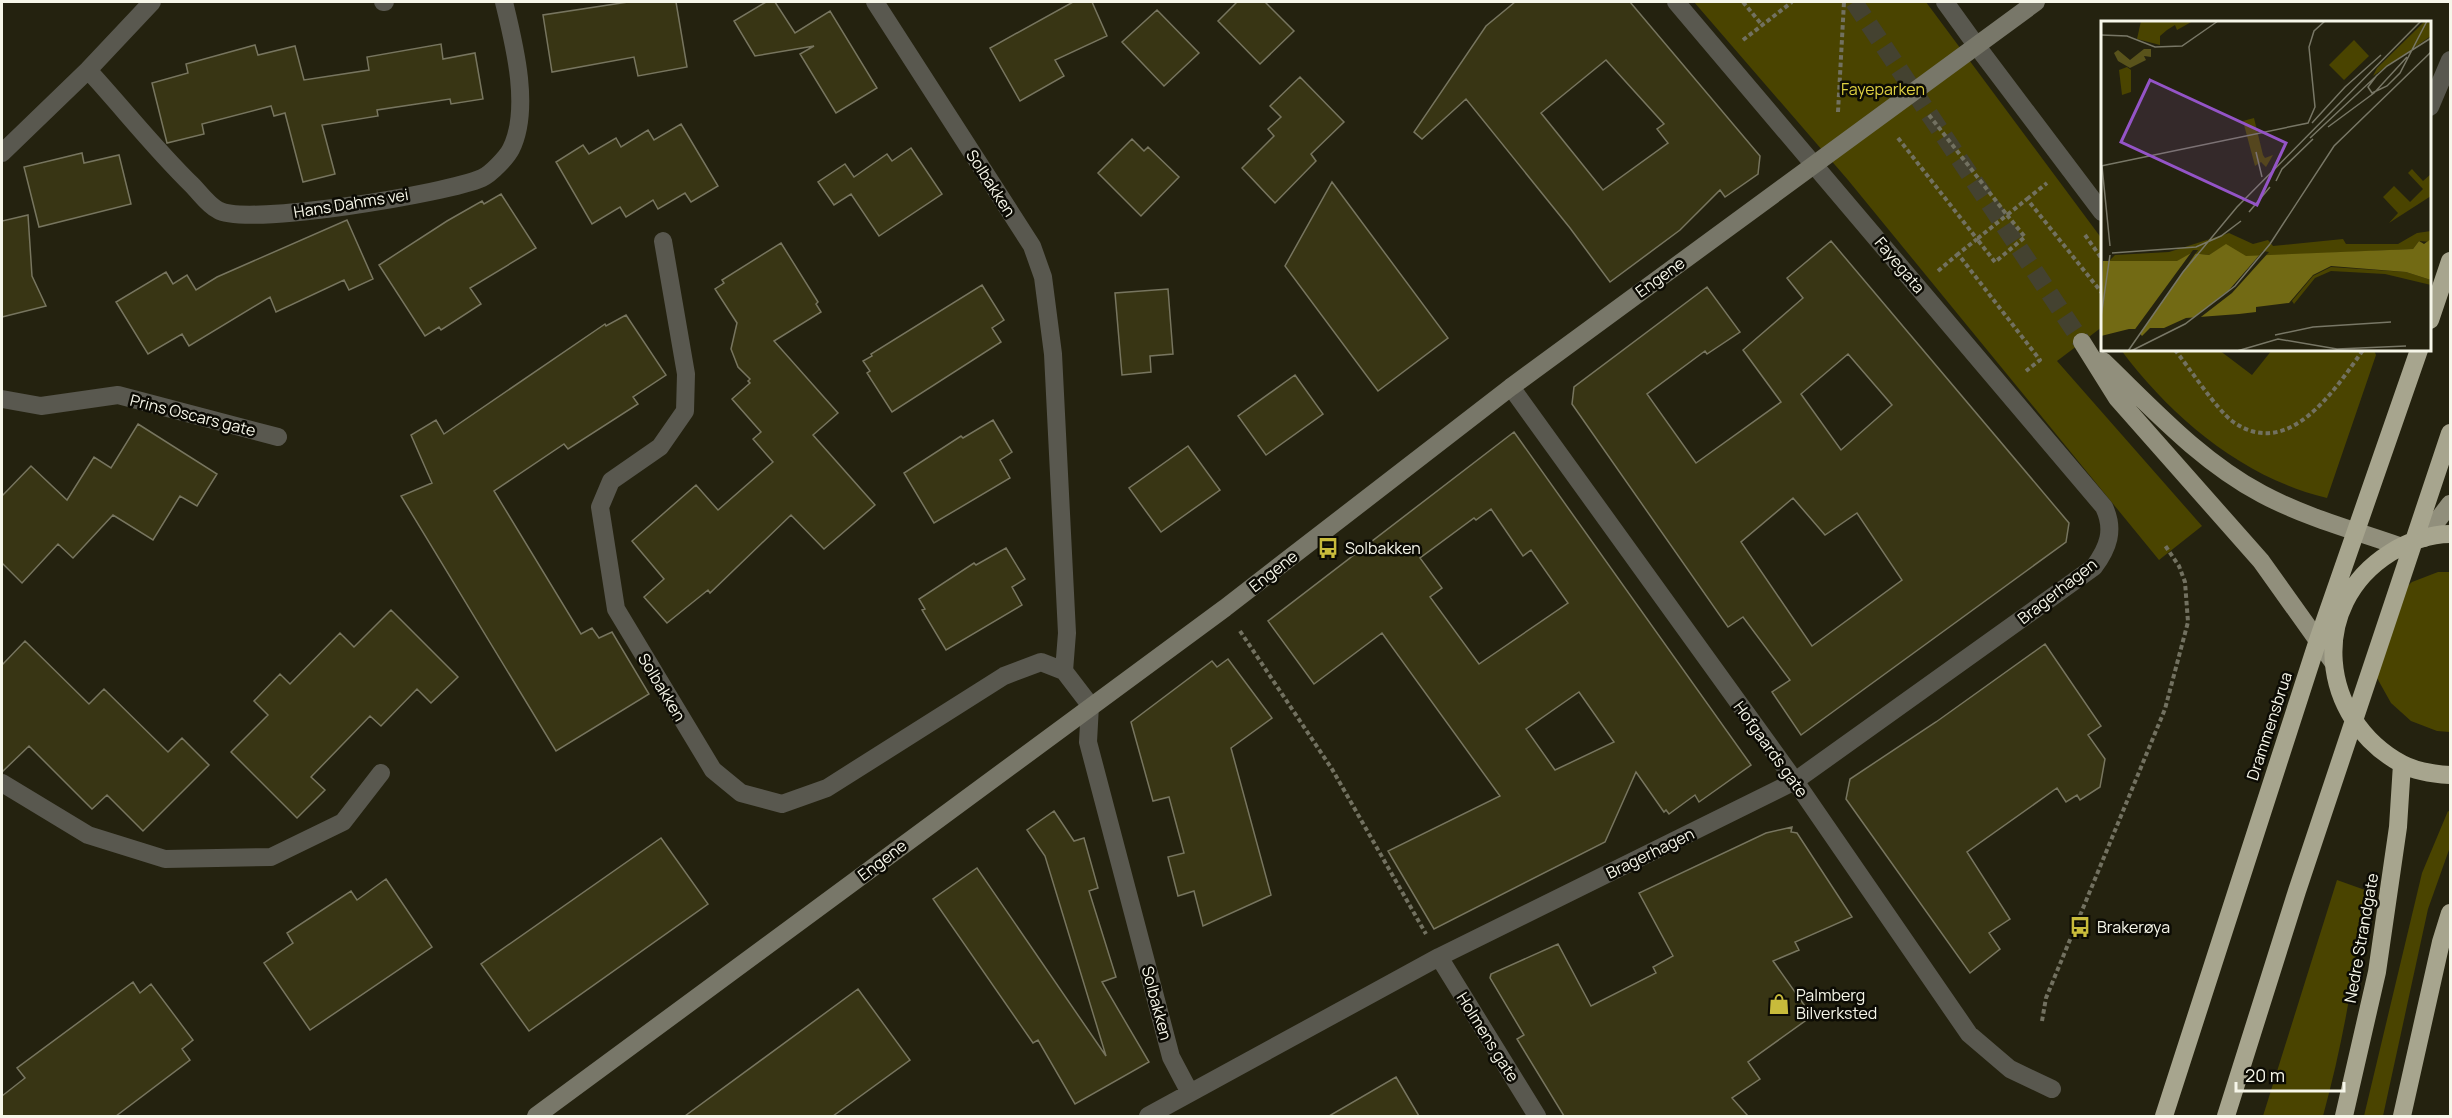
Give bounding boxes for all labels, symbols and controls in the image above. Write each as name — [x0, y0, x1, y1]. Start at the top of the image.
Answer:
inset map — [2101, 21, 2431, 351]
park label: Fayeparken — [1841, 78, 1925, 100]
street label: Solbakken — [961, 145, 1021, 221]
street label: Hans Dahms vei — [292, 183, 410, 223]
street label: Fayegata — [1870, 232, 1930, 298]
street label: Engene — [1631, 252, 1689, 302]
street label: Prins Oscars gate — [128, 389, 258, 441]
bus stop icon: Solbakken — [1316, 536, 1340, 560]
place label: Solbakken — [1345, 537, 1421, 559]
street label: Engene — [1244, 545, 1302, 597]
street label: Bragerhagen — [2013, 553, 2101, 629]
street label: Solbakken — [633, 649, 691, 725]
street label: Drammensbrua — [2241, 669, 2297, 783]
street label: Hofgaards gate — [1729, 696, 1813, 802]
street label: Bragerhagen — [1602, 822, 1698, 884]
street label: Engene — [853, 834, 911, 886]
street label: Nedre Strandgate — [2339, 871, 2383, 1005]
bus stop icon: Brakerøya — [2068, 915, 2092, 939]
place label: Brakerøya — [2097, 916, 2170, 938]
street label: Solbakken — [1137, 964, 1177, 1042]
place label: Palmberg Bilverksted — [1796, 984, 1877, 1024]
street label: Holmens gate — [1452, 988, 1524, 1086]
shop icon: Palmberg Bilverksted — [1767, 992, 1791, 1016]
scale bar — [2236, 1055, 2344, 1093]
text: 20 m — [2245, 1063, 2285, 1087]

